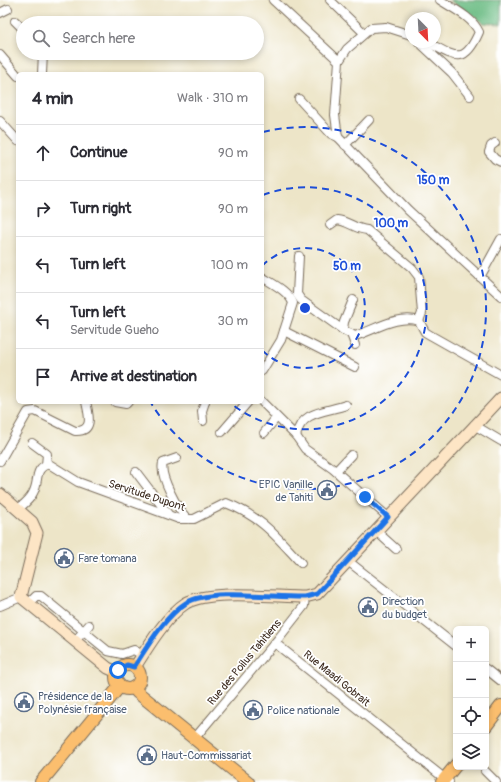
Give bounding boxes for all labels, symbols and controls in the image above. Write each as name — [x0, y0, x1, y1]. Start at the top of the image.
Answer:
north arrow — [405, 12, 441, 48]
search box — [16, 16, 264, 60]
icon: search — [30, 27, 52, 49]
text: Search here — [62, 29, 135, 48]
text: 4 min — [32, 88, 73, 109]
text: Walk · 310 m — [177, 90, 248, 106]
icon: ahead — [32, 142, 54, 164]
text: Continue — [70, 143, 128, 162]
text: 90 m — [218, 145, 248, 161]
text: 150 m — [417, 173, 450, 188]
icon: right — [32, 198, 54, 220]
text: Turn right — [70, 199, 131, 218]
text: 90 m — [218, 201, 248, 217]
text: 100 m — [374, 216, 409, 231]
icon: left — [32, 254, 54, 276]
text: Turn left — [70, 255, 126, 274]
text: 100 m — [211, 257, 248, 273]
text: 50 m — [333, 259, 361, 274]
centre of rings — [298, 301, 312, 315]
text: Turn left — [70, 303, 126, 322]
icon: left — [32, 310, 54, 332]
text: 30 m — [218, 313, 248, 329]
text: Servitude Gueho — [70, 322, 159, 338]
icon: arrive — [32, 366, 54, 388]
text: Arrive at destination — [70, 367, 197, 386]
street label: Servitude Dupont — [107, 477, 187, 514]
place label: EPIC Vanille de Tahiti — [259, 478, 314, 504]
public building icon: EPIC Vanille de Tahiti — [316, 479, 338, 501]
route end — [356, 488, 374, 506]
public building icon: Fare tomana — [53, 547, 75, 569]
place label: Fare tomana — [78, 552, 137, 565]
place label: Direction du budget — [382, 595, 428, 621]
public building icon: Direction du budget — [357, 596, 379, 618]
street label: Rue des Poilus Tahitiens — [205, 617, 284, 708]
map controls — [453, 626, 489, 770]
button: + — [453, 626, 489, 662]
street label: Rue Maadi Gobrait — [301, 648, 373, 709]
route start — [109, 661, 127, 679]
button: − — [453, 662, 489, 698]
place label: Présidence de la Polynésie française — [38, 690, 127, 716]
public building icon: Présidence de la Polynésie française — [13, 691, 35, 713]
button: locate — [453, 698, 489, 734]
public building icon: Police nationale — [242, 699, 264, 721]
place label: Police nationale — [267, 704, 340, 717]
button: layers — [453, 734, 489, 770]
public building icon: Haut-Commissariat — [136, 744, 158, 766]
place label: Haut-Commissariat — [161, 749, 252, 762]

